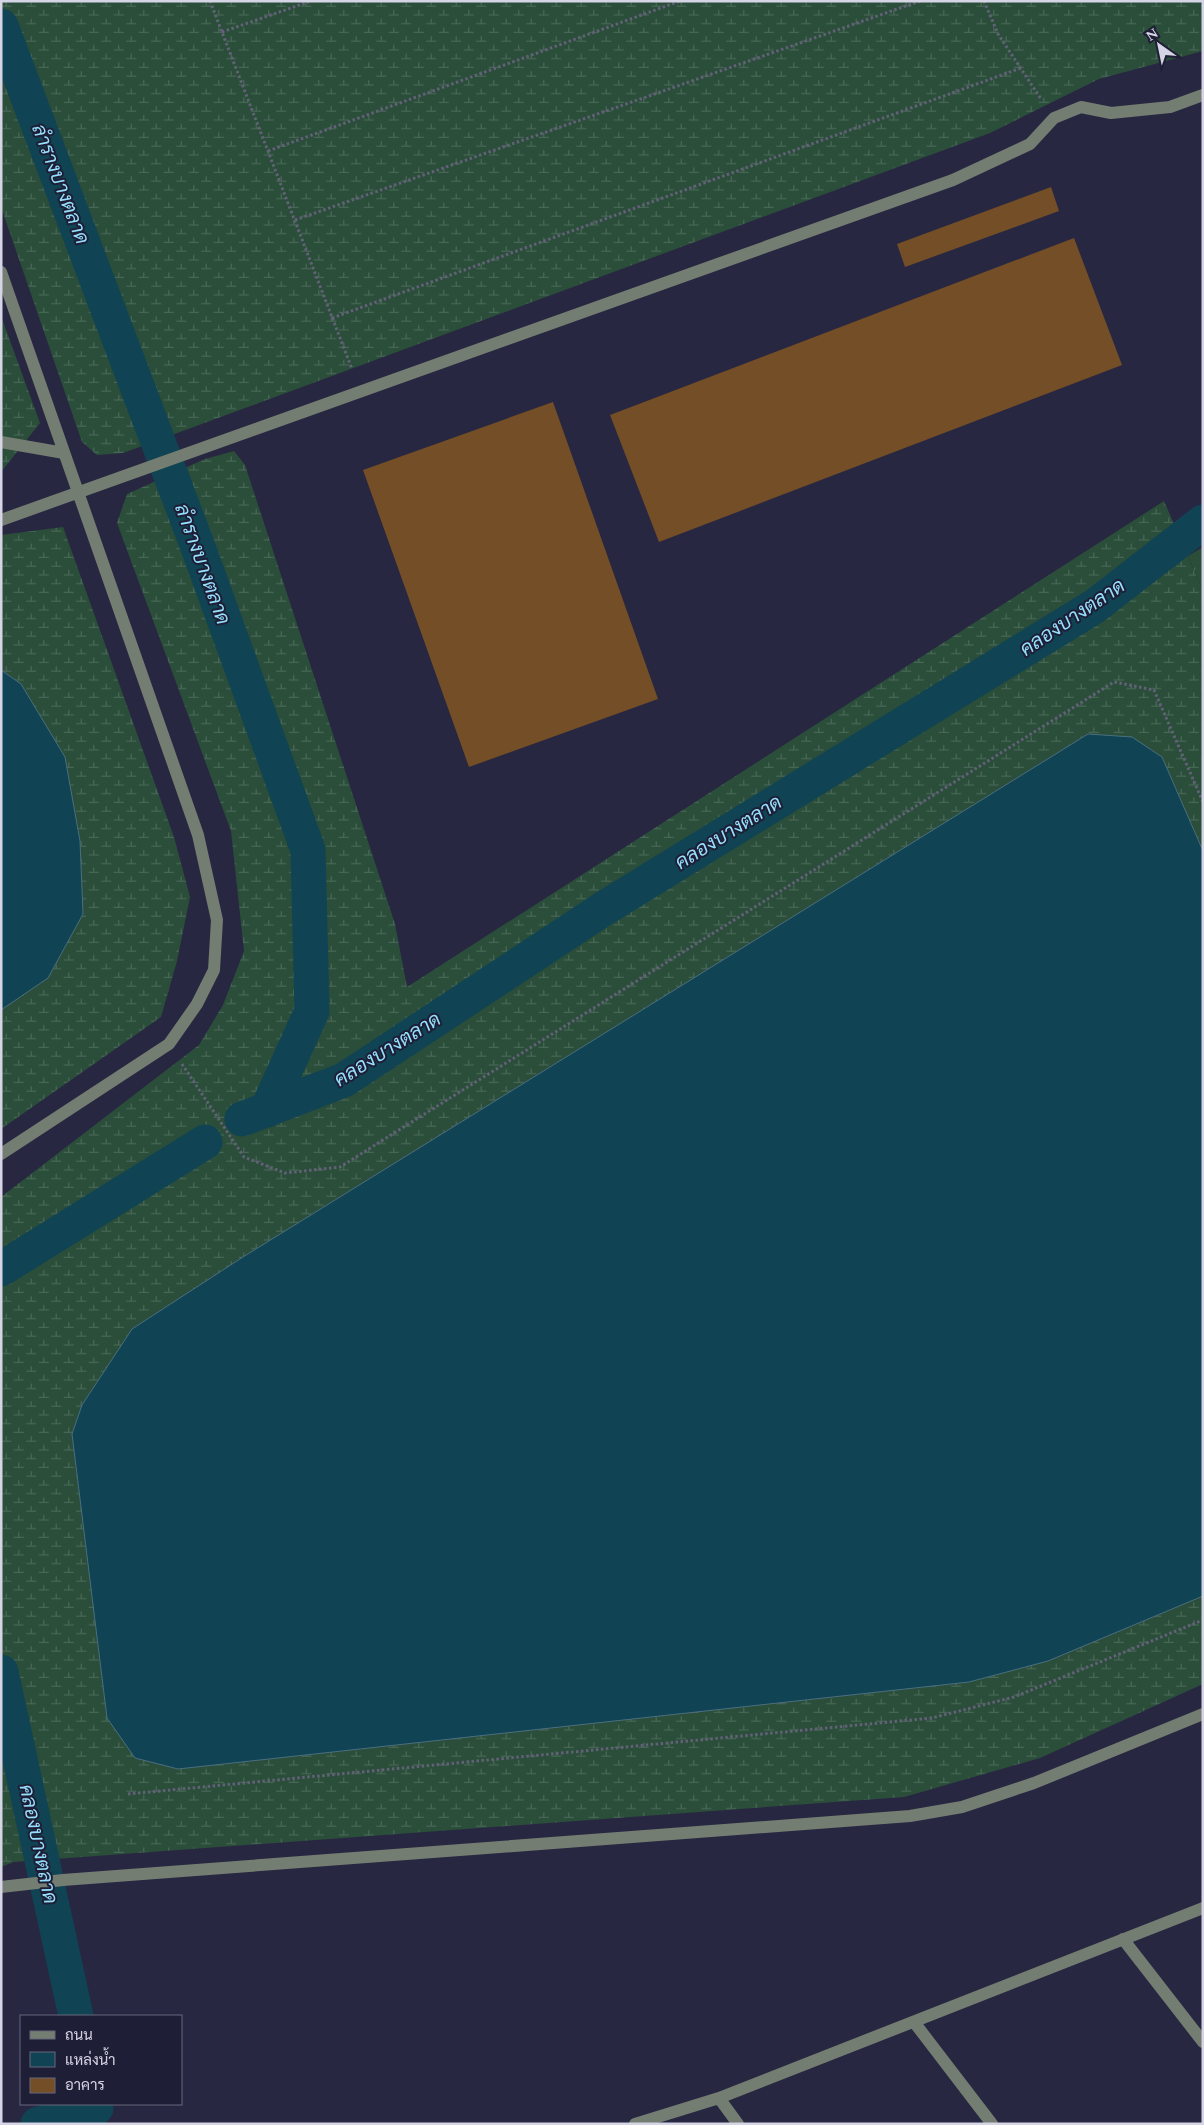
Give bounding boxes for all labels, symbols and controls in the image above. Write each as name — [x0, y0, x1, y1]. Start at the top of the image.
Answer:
north arrow — [1134, 20, 1184, 70]
text: N — [1142, 23, 1163, 46]
water label: ลำรางบางตลาด — [23, 120, 97, 249]
water label: ลำรางบางตลาด — [166, 500, 238, 629]
water label: คลองบางตลาด — [1014, 571, 1131, 664]
water label: คลองบางตลาด — [669, 788, 788, 878]
water label: คลองบางตลาด — [328, 1005, 447, 1095]
water label: คลองบางตลาด — [11, 1782, 65, 1907]
legend — [20, 2015, 182, 2105]
text: ถนน — [65, 2024, 93, 2047]
text: แหล่งน้ำ — [65, 2047, 116, 2072]
text: อาคาร — [65, 2074, 105, 2097]

